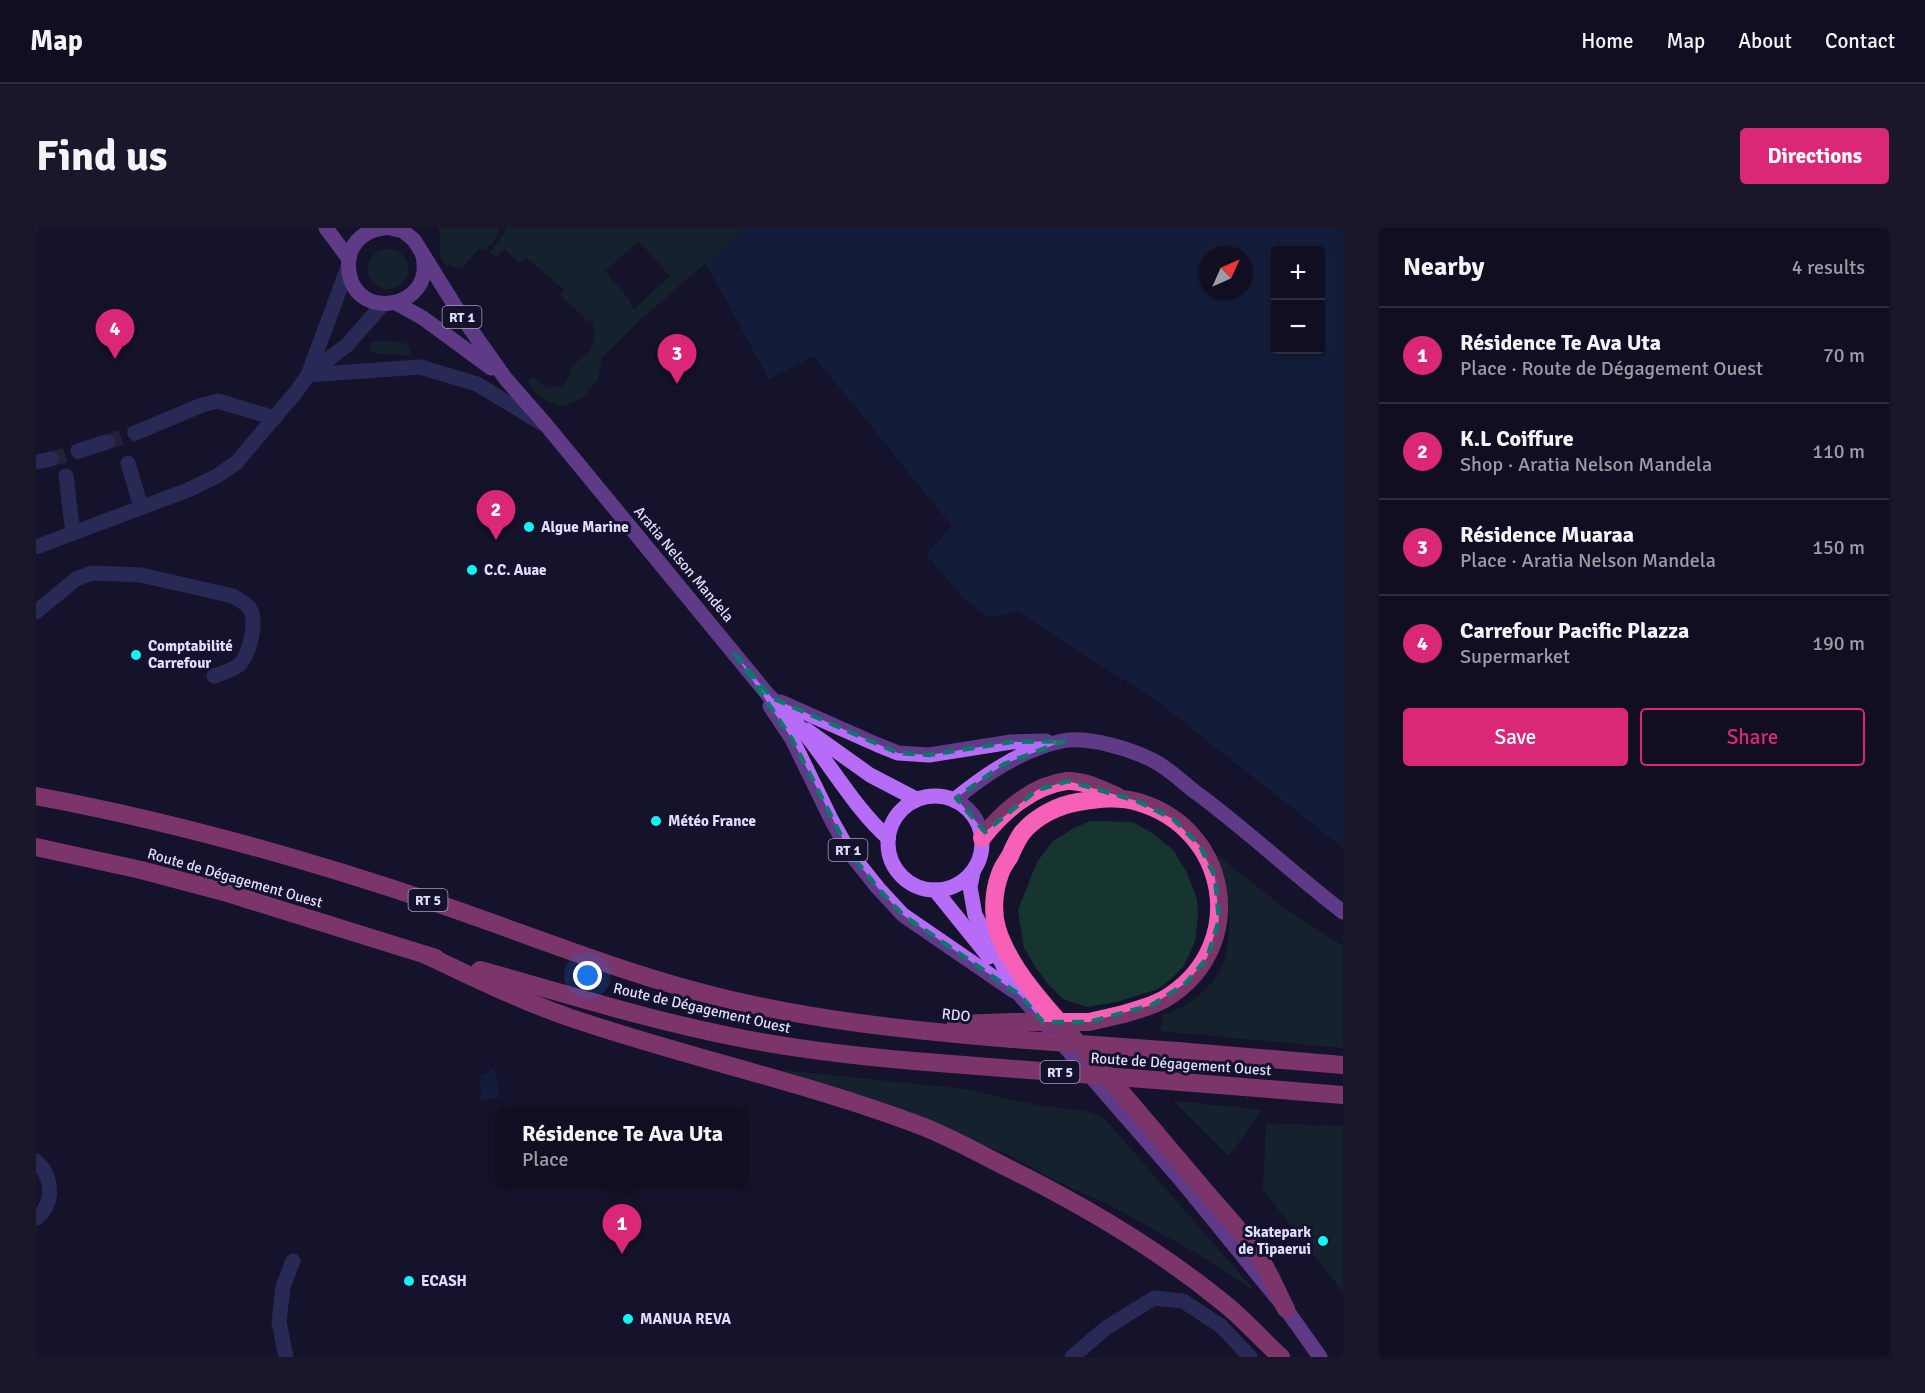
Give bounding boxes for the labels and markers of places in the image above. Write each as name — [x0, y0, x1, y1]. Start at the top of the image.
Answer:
pin: 4 — [96, 310, 134, 359]
pin: 3 — [658, 334, 696, 384]
pin: 2 — [476, 490, 516, 540]
place label: Algue Marine — [541, 518, 629, 536]
marker: Algue Marine — [522, 520, 536, 534]
place label: C.C. Auae — [484, 561, 547, 579]
marker: C.C. Auae — [465, 563, 479, 577]
place label: Comptabilité Carrefour — [148, 637, 233, 672]
marker: Comptabilité Carrefour — [129, 648, 143, 662]
place label: Météo France — [668, 812, 756, 830]
marker: Météo France — [649, 814, 663, 828]
pin: 1 — [602, 1204, 642, 1254]
place label: Skatepark de Tipaerui — [1238, 1223, 1311, 1258]
marker: Skatepark de Tipaerui — [1316, 1234, 1330, 1248]
place label: ECASH — [421, 1272, 467, 1290]
marker: ECASH — [402, 1274, 416, 1288]
place label: MANUA REVA — [640, 1310, 731, 1328]
marker: MANUA REVA — [621, 1312, 635, 1326]

